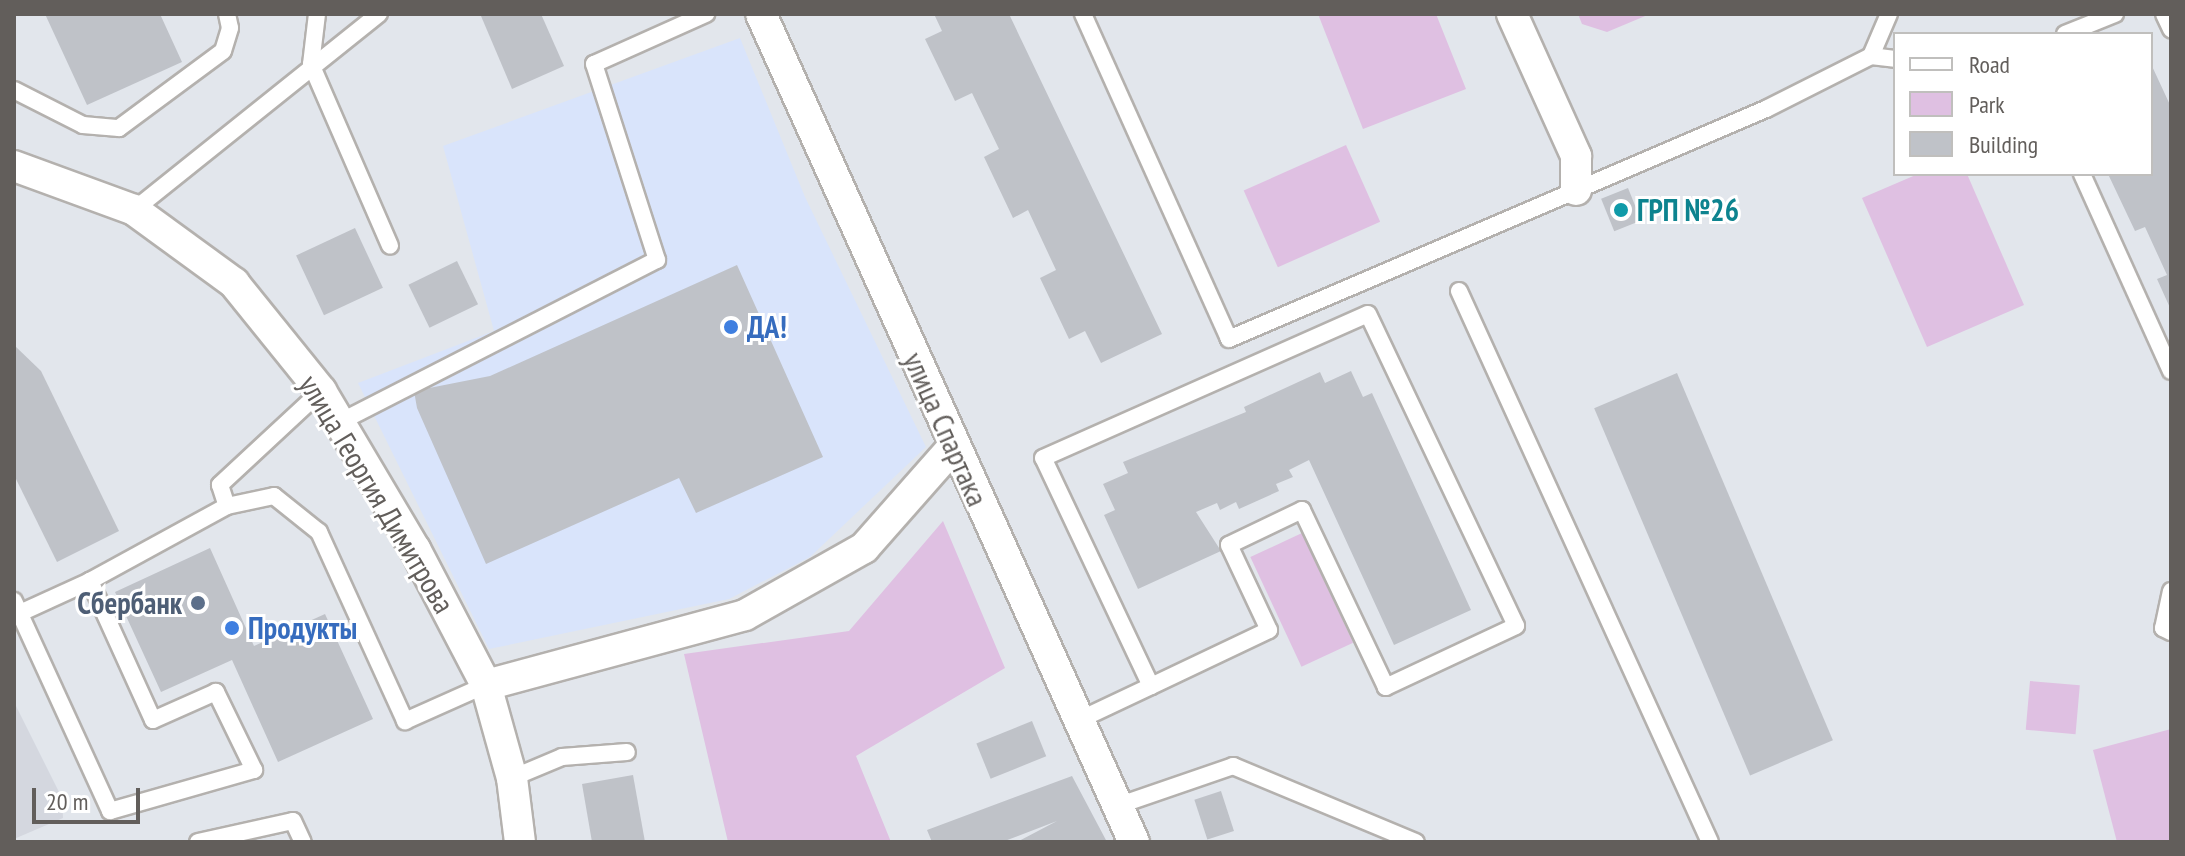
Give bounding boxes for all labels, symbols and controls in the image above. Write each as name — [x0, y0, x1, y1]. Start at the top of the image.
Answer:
legend — [1893, 32, 2153, 176]
text: Road — [1969, 49, 2010, 80]
text: Park — [1969, 89, 2005, 120]
text: Building — [1969, 129, 2038, 160]
place label: ГРП №26 — [1637, 192, 1739, 228]
marker: ГРП №26 — [1612, 201, 1630, 219]
place label: ДА! — [747, 309, 787, 345]
marker: ДА! — [722, 318, 740, 336]
street label: улица Спартака — [896, 347, 996, 511]
street label: улица Георгия Димитрова — [292, 368, 462, 620]
place label: Сбербанк — [77, 585, 182, 621]
marker: Сбербанк — [189, 594, 207, 612]
place label: Продукты — [248, 610, 357, 646]
marker: Продукты — [223, 619, 241, 637]
scale bar — [36, 772, 144, 822]
text: 20 m — [46, 786, 88, 817]

